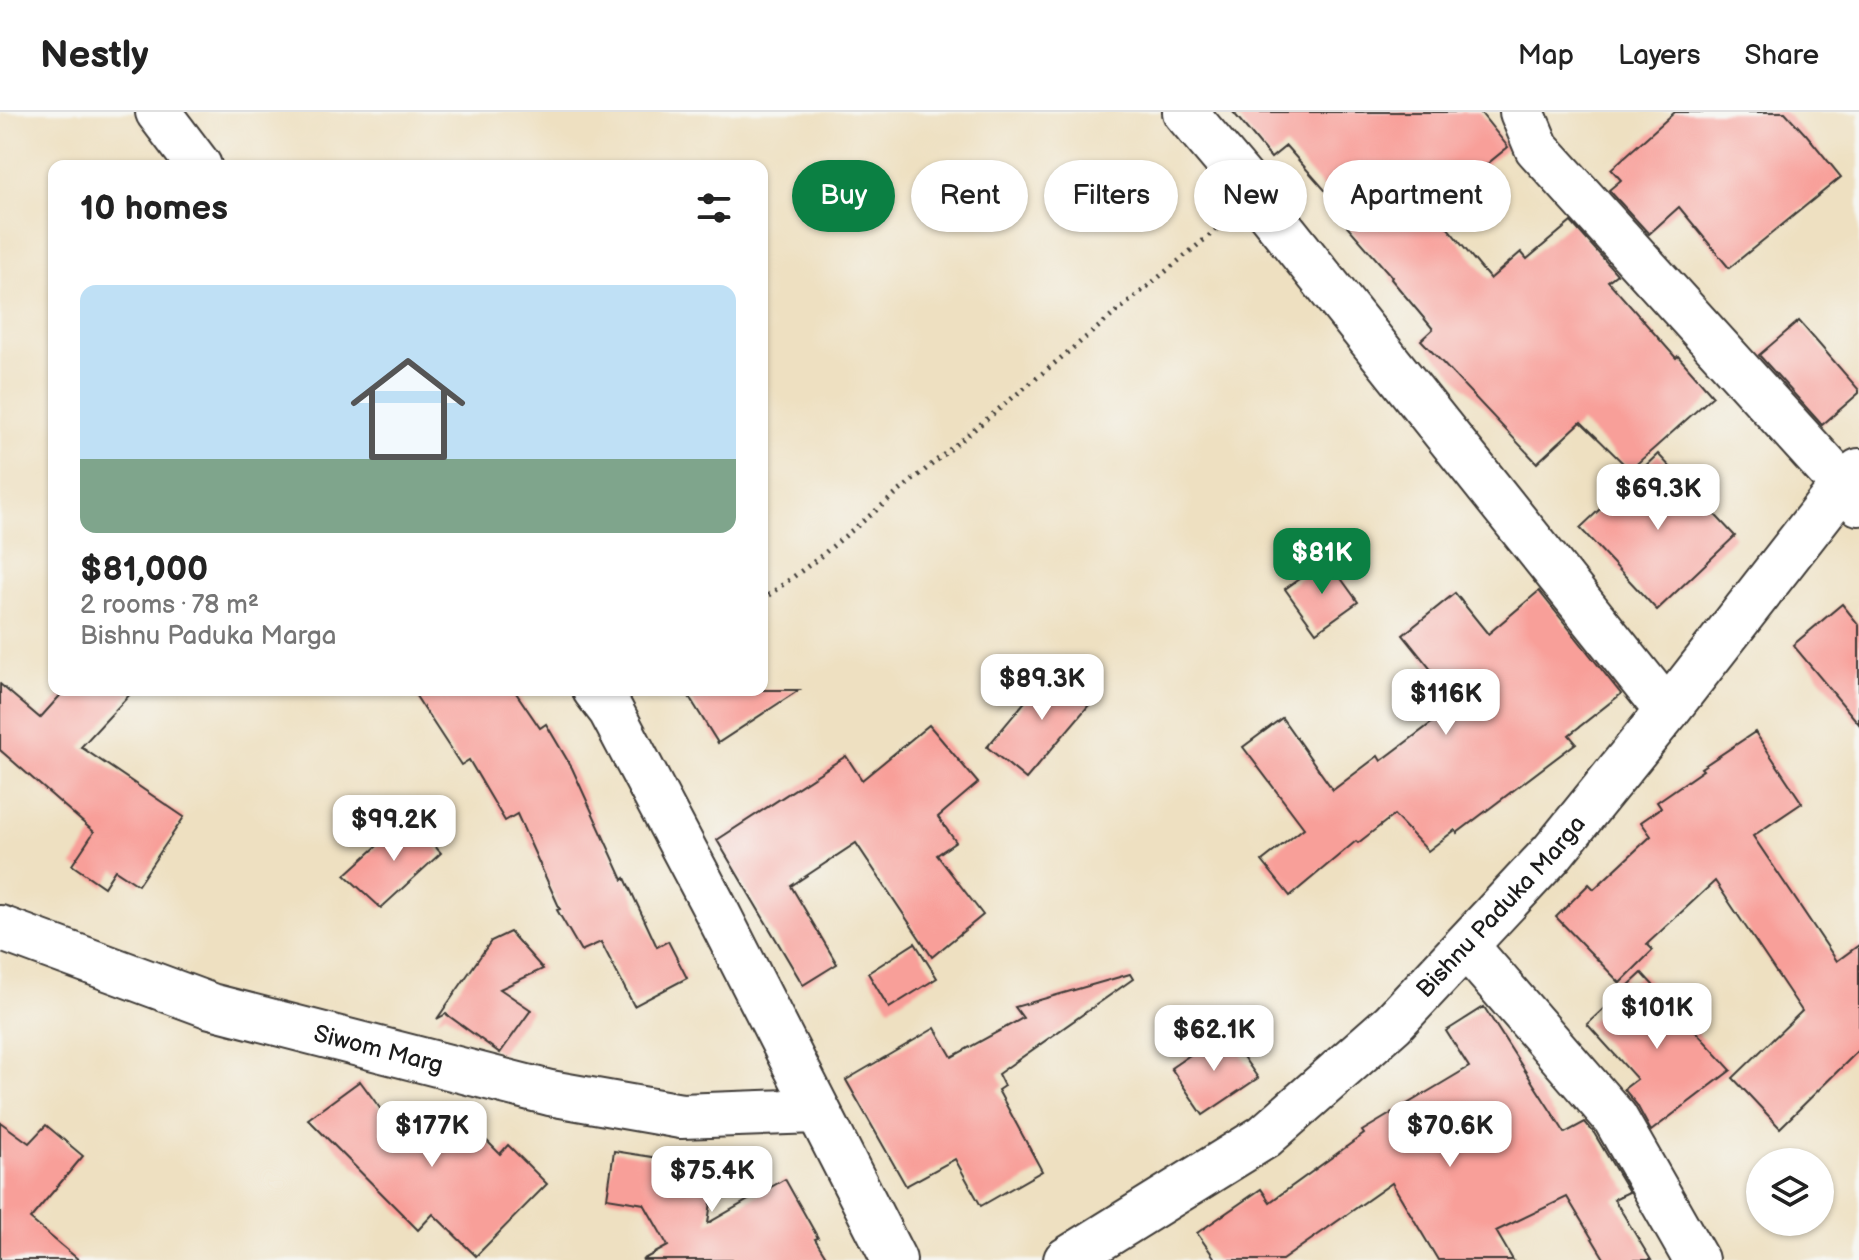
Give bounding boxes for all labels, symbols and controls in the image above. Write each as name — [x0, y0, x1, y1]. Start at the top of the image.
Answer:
text: Nestly — [40, 33, 149, 78]
text: Map — [1518, 39, 1574, 72]
text: Layers — [1618, 39, 1701, 72]
text: Share — [1745, 39, 1819, 72]
chip: Buy — [792, 160, 895, 232]
chip: Rent — [911, 160, 1028, 232]
chip: Filters — [1044, 160, 1178, 232]
chip: New — [1194, 160, 1307, 232]
chip: Apartment — [1323, 160, 1511, 232]
icon: filters — [692, 186, 736, 230]
text: 10 homes — [80, 188, 228, 229]
icon: home — [336, 337, 480, 481]
pin: $69.3K — [1593, 464, 1723, 532]
text: $69.3K — [1615, 474, 1701, 505]
pin: $81K — [1275, 528, 1369, 596]
text: $81K — [1291, 538, 1353, 569]
text: $81,000 — [80, 549, 208, 590]
text: 2 rooms · 78 m² — [80, 590, 259, 621]
text: Bishnu Paduka Marga — [80, 621, 336, 652]
pin: $89.3K — [977, 654, 1107, 722]
text: $89.3K — [999, 664, 1085, 695]
pin: $116K — [1390, 669, 1502, 737]
text: $116K — [1410, 679, 1482, 710]
pin: $99.2K — [329, 795, 459, 863]
text: $99.2K — [351, 805, 437, 836]
street label: Bishnu Paduka Marga — [1410, 810, 1592, 1004]
pin: $101K — [1601, 983, 1713, 1051]
text: $101K — [1621, 993, 1693, 1024]
pin: $62.1K — [1149, 1005, 1279, 1073]
text: $62.1K — [1173, 1015, 1255, 1046]
street label: Siwom Marg — [311, 1019, 446, 1080]
pin: $177K — [376, 1101, 488, 1169]
pin: $70.6K — [1385, 1101, 1515, 1169]
text: $177K — [395, 1111, 469, 1142]
text: $70.6K — [1407, 1111, 1493, 1142]
pin: $75.4K — [647, 1146, 777, 1214]
map controls — [1746, 1148, 1834, 1236]
button: layers — [1746, 1148, 1834, 1236]
text: $75.4K — [669, 1156, 755, 1187]

